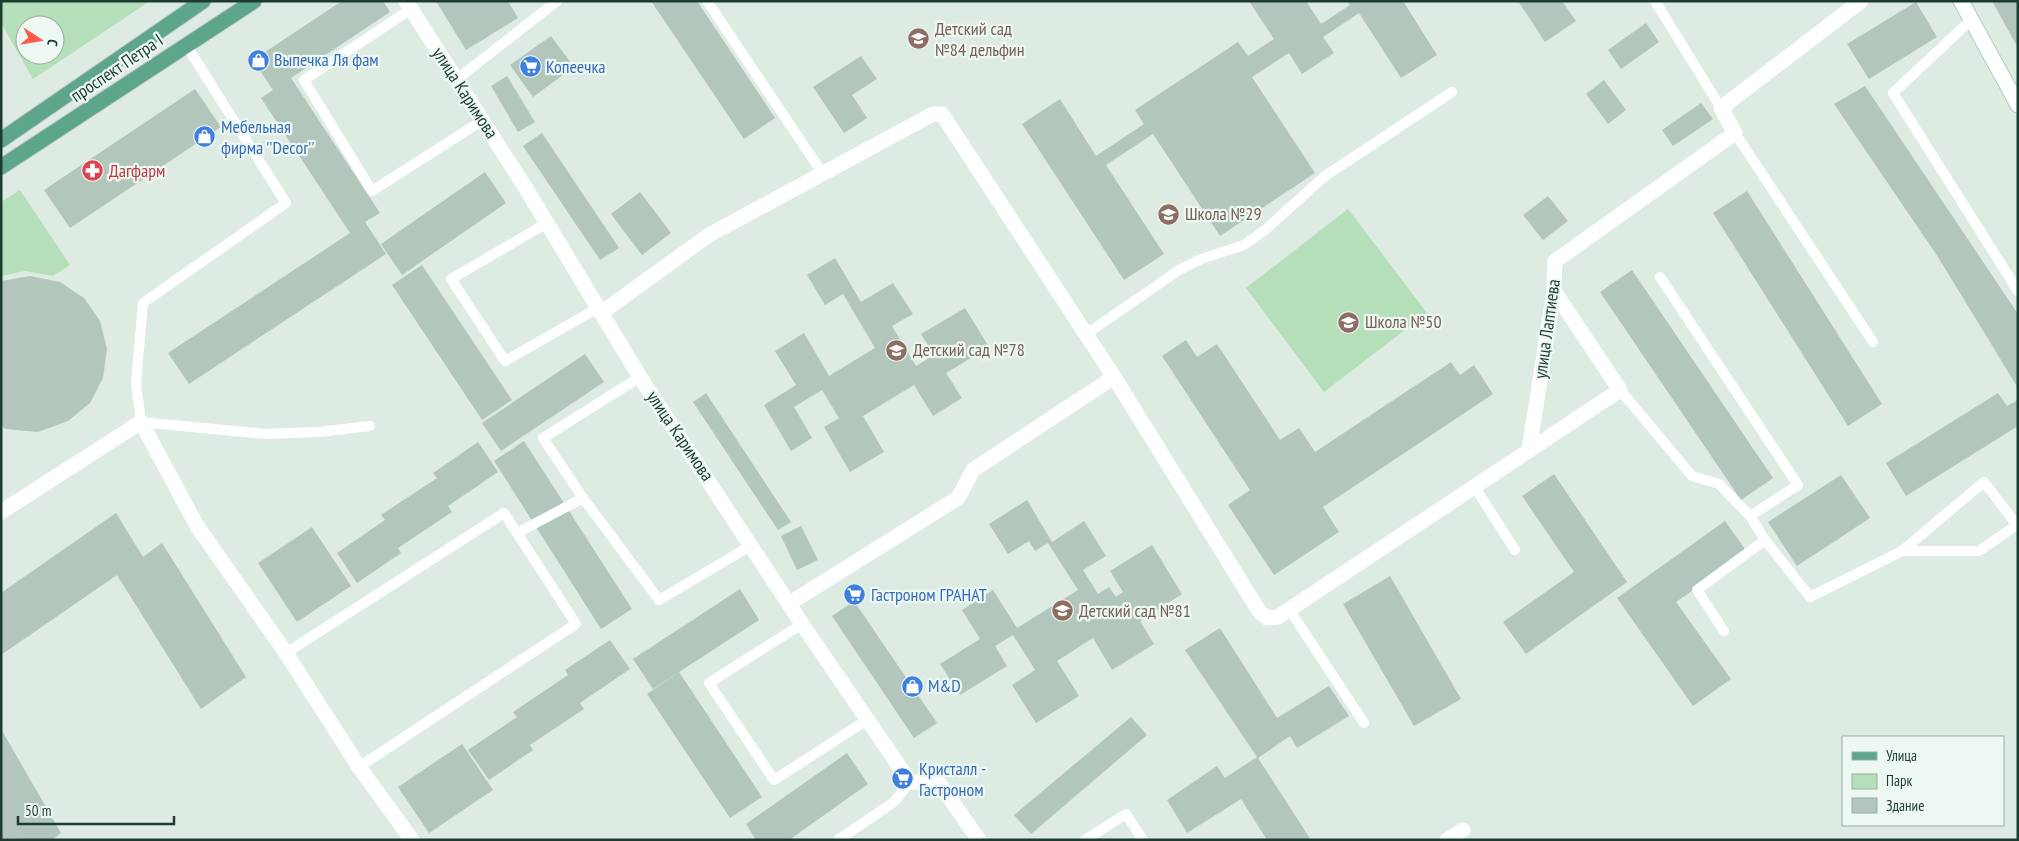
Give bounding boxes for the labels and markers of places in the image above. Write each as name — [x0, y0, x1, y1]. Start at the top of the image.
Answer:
place label: Детский сад №84 дельфин — [935, 17, 1025, 61]
school or university icon: Детский сад №84 дельфин — [907, 27, 931, 51]
shop icon: Выпечка Ля фам — [246, 48, 270, 72]
place label: Выпечка Ля фам — [274, 48, 379, 71]
supermarket icon: Копеечка — [518, 55, 542, 79]
place label: Копеечка — [546, 55, 606, 78]
place label: Мебельная фирма ''Decor'' — [221, 115, 315, 159]
shop icon: Мебельная фирма ''Decor'' — [193, 125, 217, 149]
pharmacy icon: Дагфарм — [81, 159, 105, 183]
place label: Дагфарм — [109, 159, 165, 182]
school or university icon: Школа №29 — [1157, 202, 1181, 226]
place label: Школа №29 — [1185, 202, 1262, 225]
school or university icon: Школа №50 — [1337, 310, 1361, 334]
place label: Школа №50 — [1365, 310, 1442, 333]
school or university icon: Детский сад №78 — [885, 338, 909, 362]
place label: Детский сад №78 — [913, 338, 1025, 361]
supermarket icon: Гастроном ГРАНАТ — [843, 583, 867, 607]
place label: Гастроном ГРАНАТ — [871, 583, 987, 606]
school or university icon: Детский сад №81 — [1051, 599, 1075, 623]
place label: Детский сад №81 — [1079, 599, 1191, 622]
shop icon: M&D — [900, 674, 924, 698]
place label: M&D — [928, 674, 961, 697]
place label: Кристалл - Гастроном — [919, 757, 986, 801]
supermarket icon: Кристалл - Гастроном — [891, 767, 915, 791]

